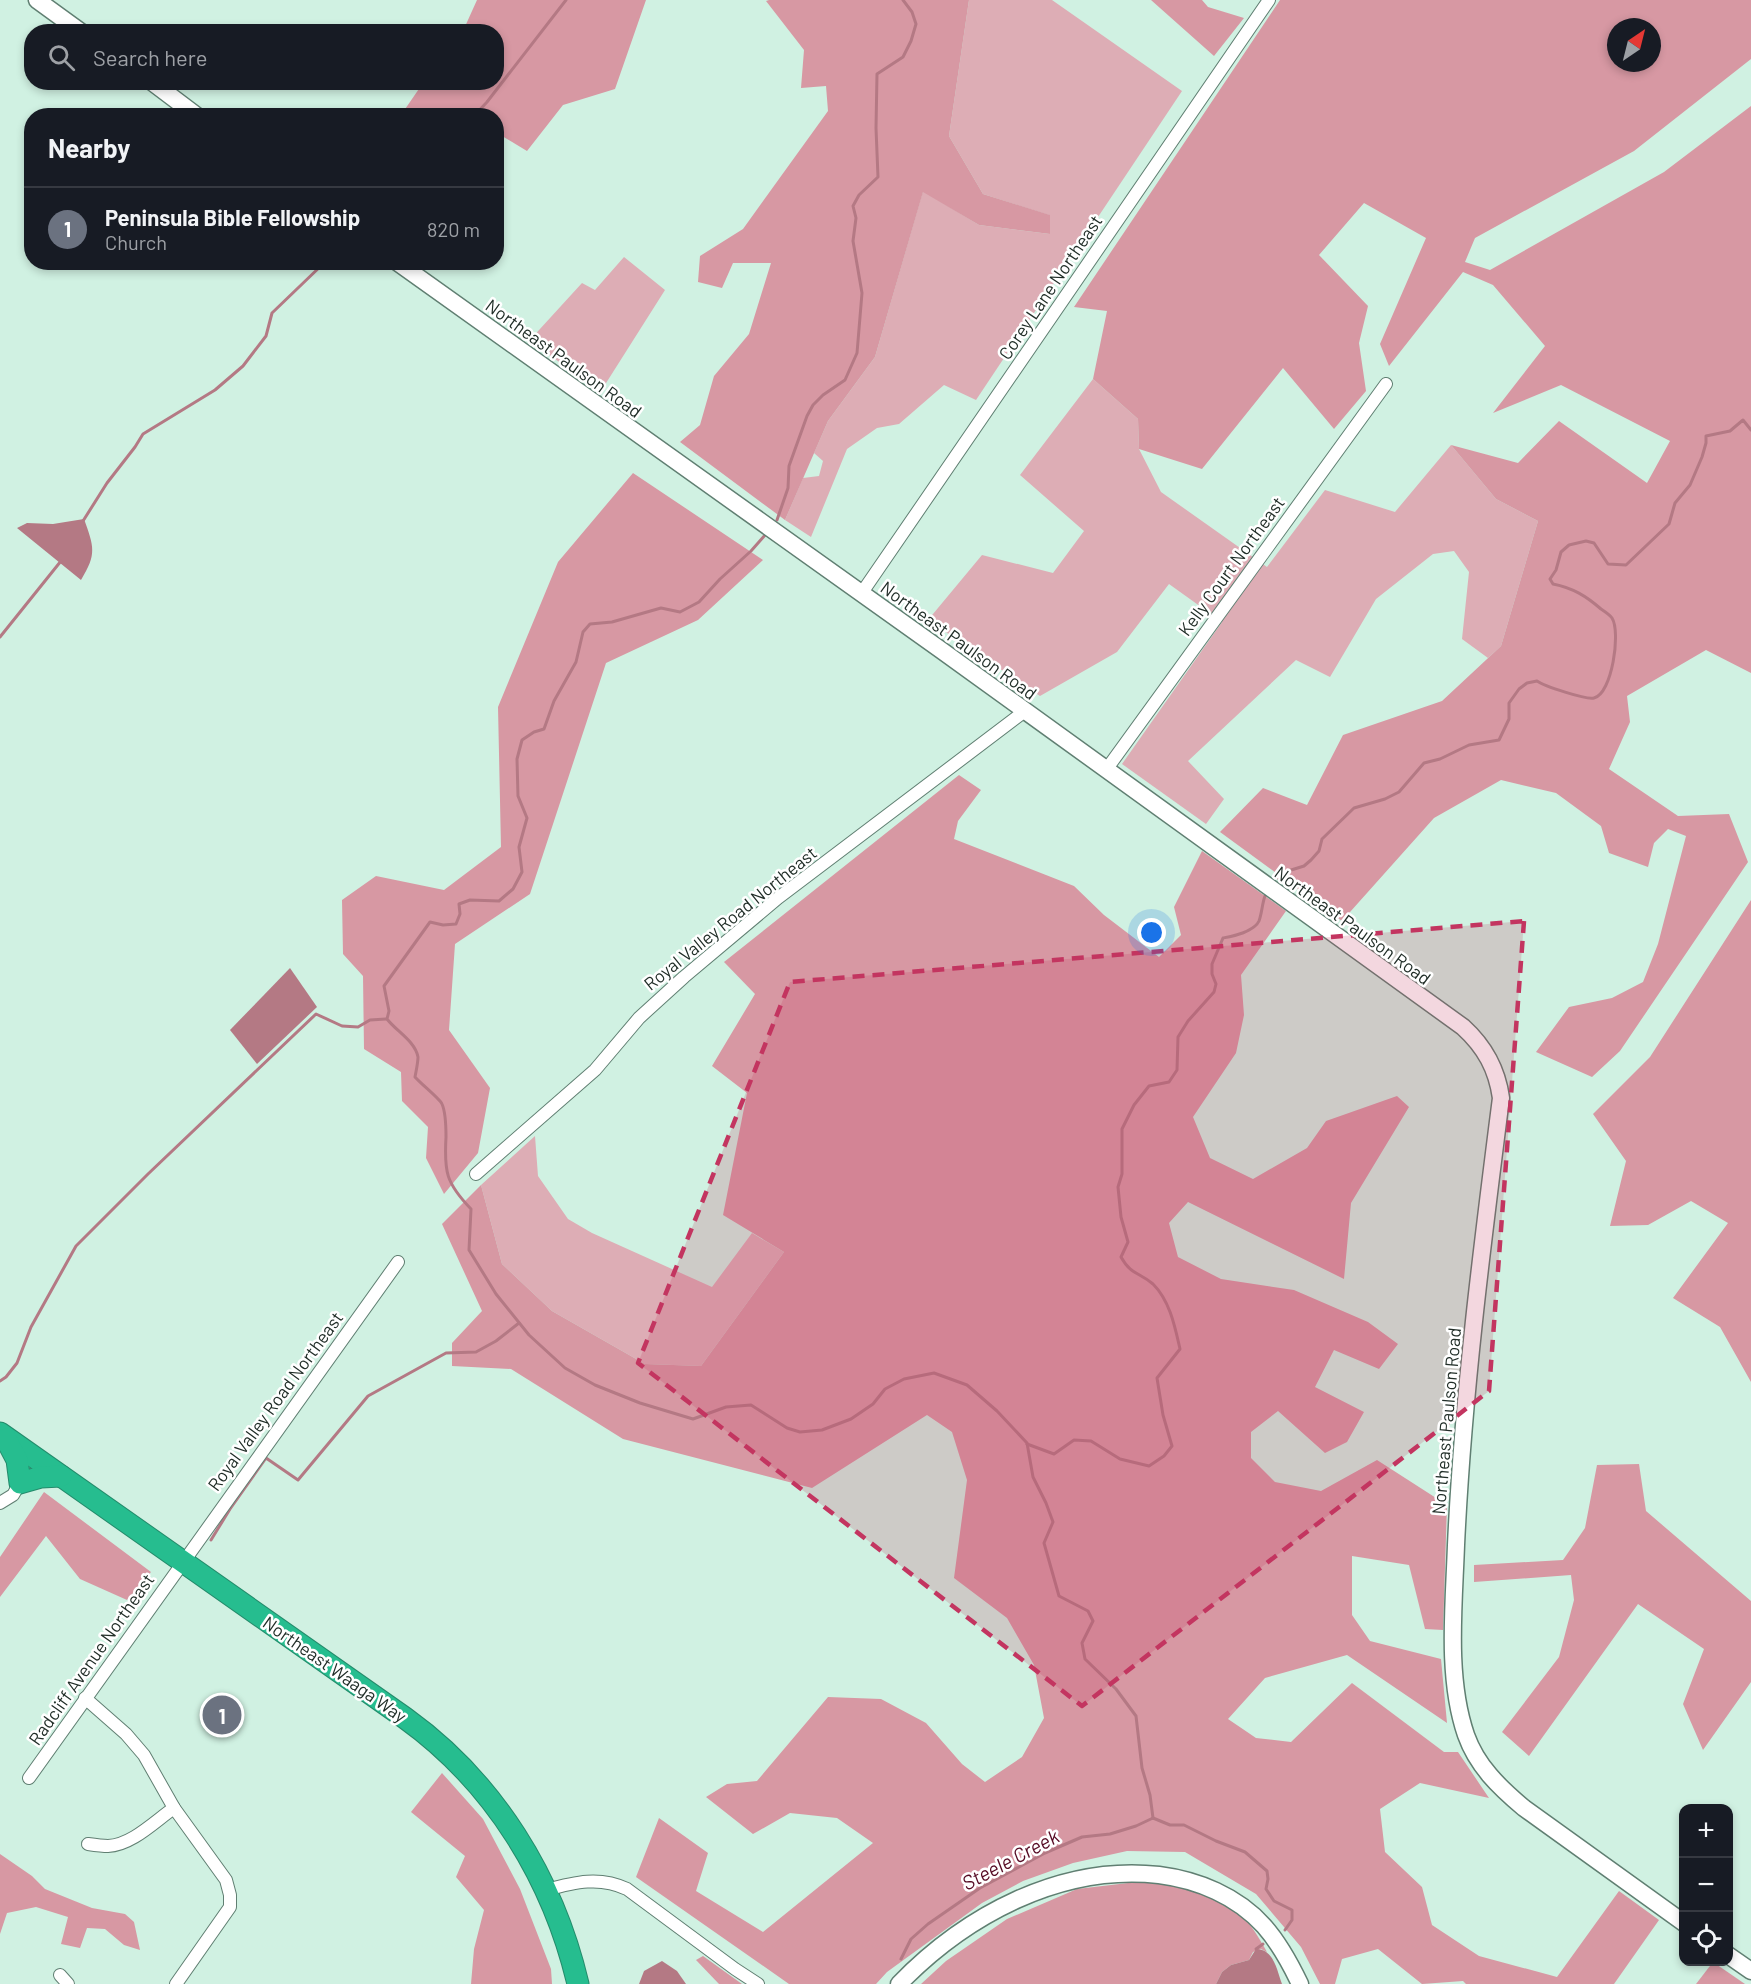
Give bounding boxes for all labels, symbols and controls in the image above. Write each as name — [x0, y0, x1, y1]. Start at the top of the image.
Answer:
north arrow — [1607, 18, 1661, 72]
search box — [24, 24, 504, 90]
icon: search — [45, 41, 78, 74]
text: Search here — [93, 44, 207, 70]
text: Nearby — [48, 132, 130, 163]
text: Peninsula Bible Fellowship — [105, 204, 360, 230]
street label: Corey Lane Northeast — [994, 211, 1106, 363]
text: 1 — [64, 217, 71, 241]
text: 820 m — [427, 217, 480, 241]
text: Church — [105, 230, 167, 254]
street label: Northeast Paulson Road — [482, 294, 646, 422]
street label: Kelly Court Northeast — [1173, 492, 1289, 640]
street label: Northeast Paulson Road — [877, 576, 1041, 704]
street label: Royal Valley Road Northeast — [639, 841, 821, 995]
street label: Northeast Paulson Road — [1271, 861, 1435, 989]
your location — [1137, 918, 1166, 947]
street label: Royal Valley Road Northeast — [203, 1307, 347, 1495]
street label: Northeast Paulson Road — [1427, 1327, 1465, 1515]
street label: Radcliff Avenue Northeast — [23, 1569, 159, 1749]
street label: Northeast Waaga Way — [259, 1611, 411, 1727]
pin: 1 — [202, 1692, 242, 1738]
map controls — [1679, 1804, 1733, 1966]
button: + — [1679, 1804, 1733, 1858]
water label: Steele Creek — [957, 1823, 1063, 1895]
button: − — [1679, 1858, 1733, 1912]
button: locate — [1679, 1912, 1733, 1966]

